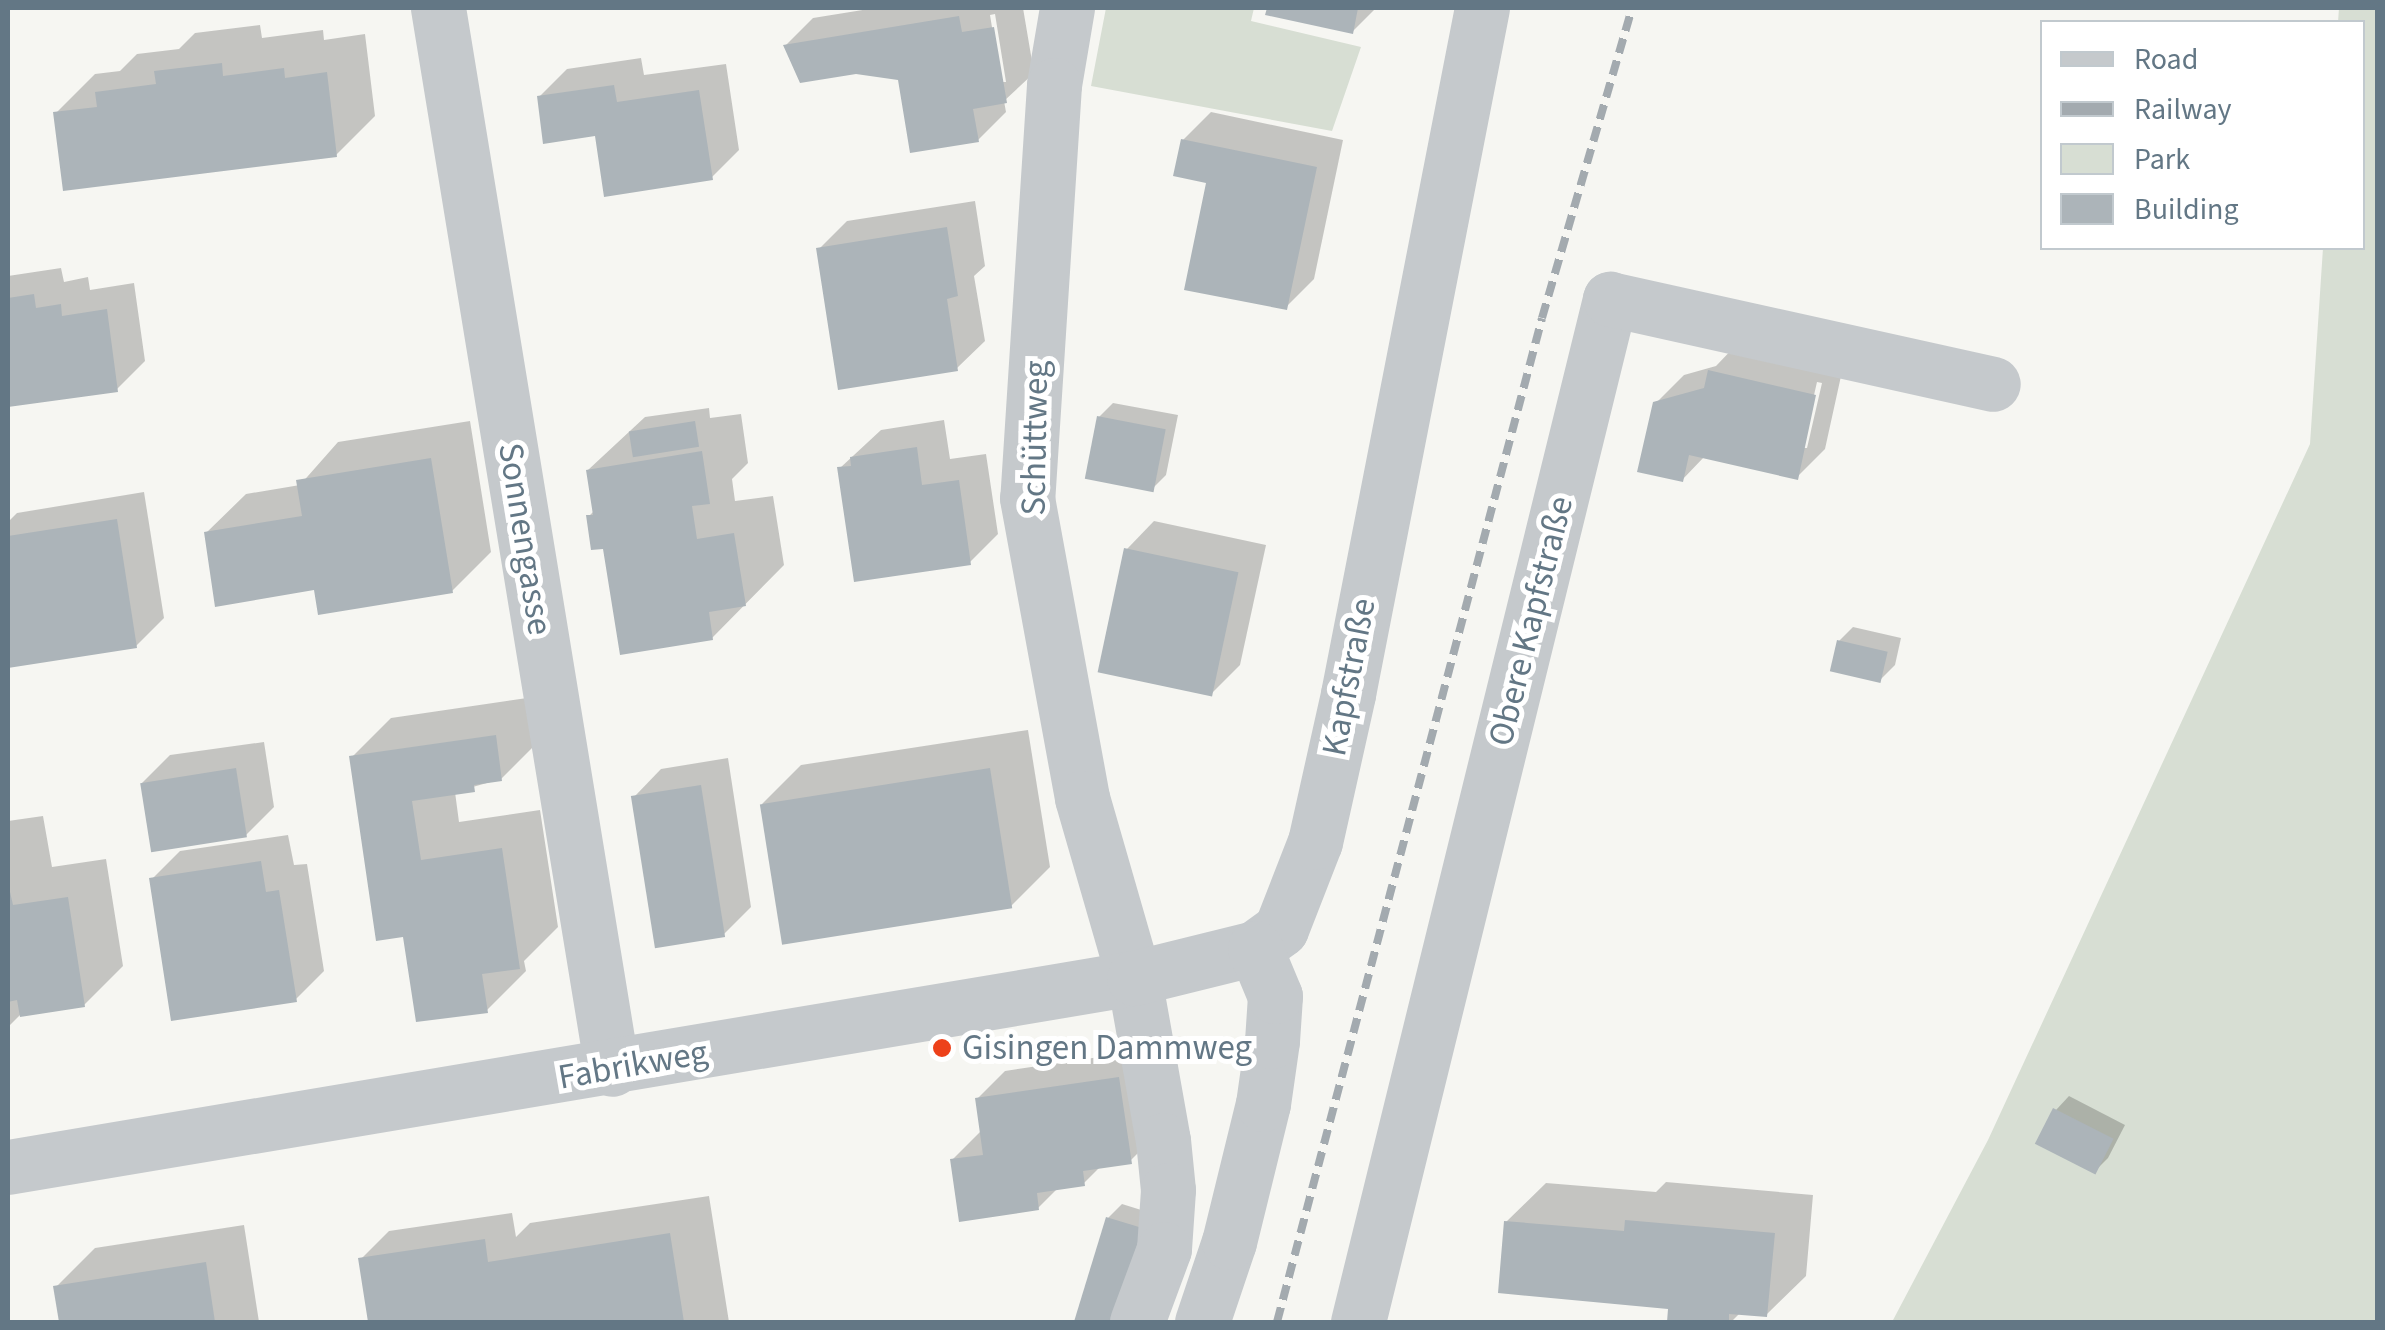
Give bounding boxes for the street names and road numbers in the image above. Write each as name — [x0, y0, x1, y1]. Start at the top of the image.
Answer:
street label: Schüttweg — [1013, 360, 1057, 516]
street label: Sonnengasse — [489, 440, 561, 638]
street label: Obere Kapfstraße — [1480, 492, 1582, 750]
street label: Kapfstraße — [1313, 595, 1385, 759]
street label: Fabrikweg — [555, 1031, 711, 1099]

